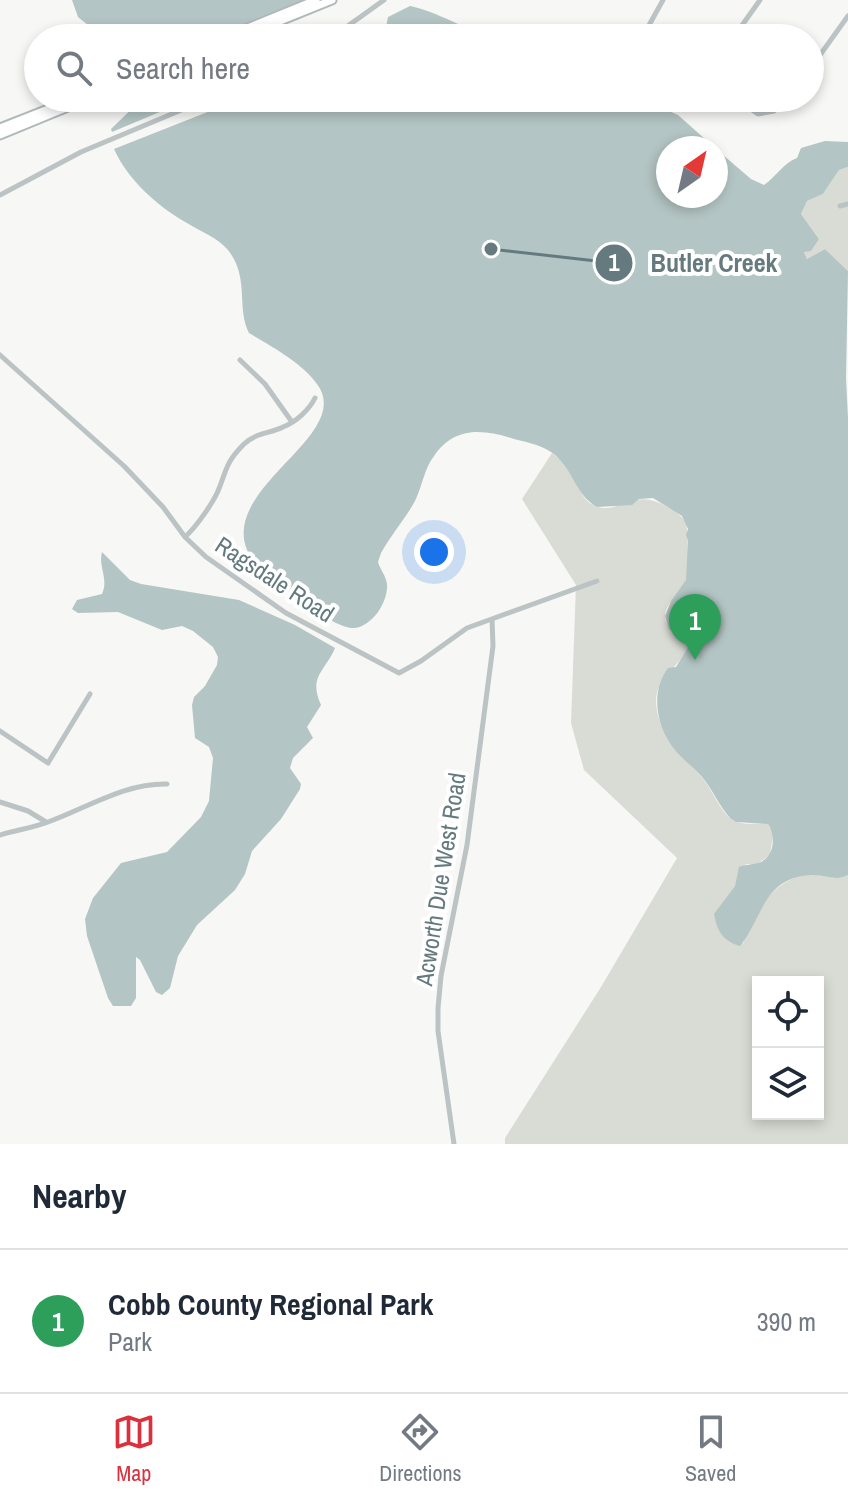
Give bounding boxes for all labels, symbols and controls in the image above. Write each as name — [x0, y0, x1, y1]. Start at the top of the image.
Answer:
search box — [24, 24, 824, 112]
icon: search — [52, 46, 96, 90]
text: Search here — [116, 48, 250, 88]
north arrow — [656, 136, 728, 208]
callout: Butler Creek — [594, 238, 793, 288]
text: Butler Creek — [651, 245, 778, 280]
text: 1 — [609, 246, 620, 278]
street label: Ragsdale Road — [209, 529, 341, 629]
your location — [414, 532, 454, 572]
pin: 1 — [669, 594, 721, 660]
street label: Acworth Due West Road — [407, 770, 473, 989]
map controls — [752, 976, 824, 1120]
button: locate — [752, 976, 824, 1048]
button: layers — [752, 1048, 824, 1120]
text: Nearby — [32, 1173, 127, 1219]
text: Cobb County Regional Park — [108, 1284, 433, 1324]
text: 1 — [52, 1304, 64, 1339]
text: 390 m — [757, 1304, 816, 1339]
text: Park — [108, 1324, 152, 1359]
tab: Map — [112, 1410, 156, 1488]
tab: Directions — [379, 1410, 462, 1488]
tab: Saved — [685, 1410, 736, 1488]

